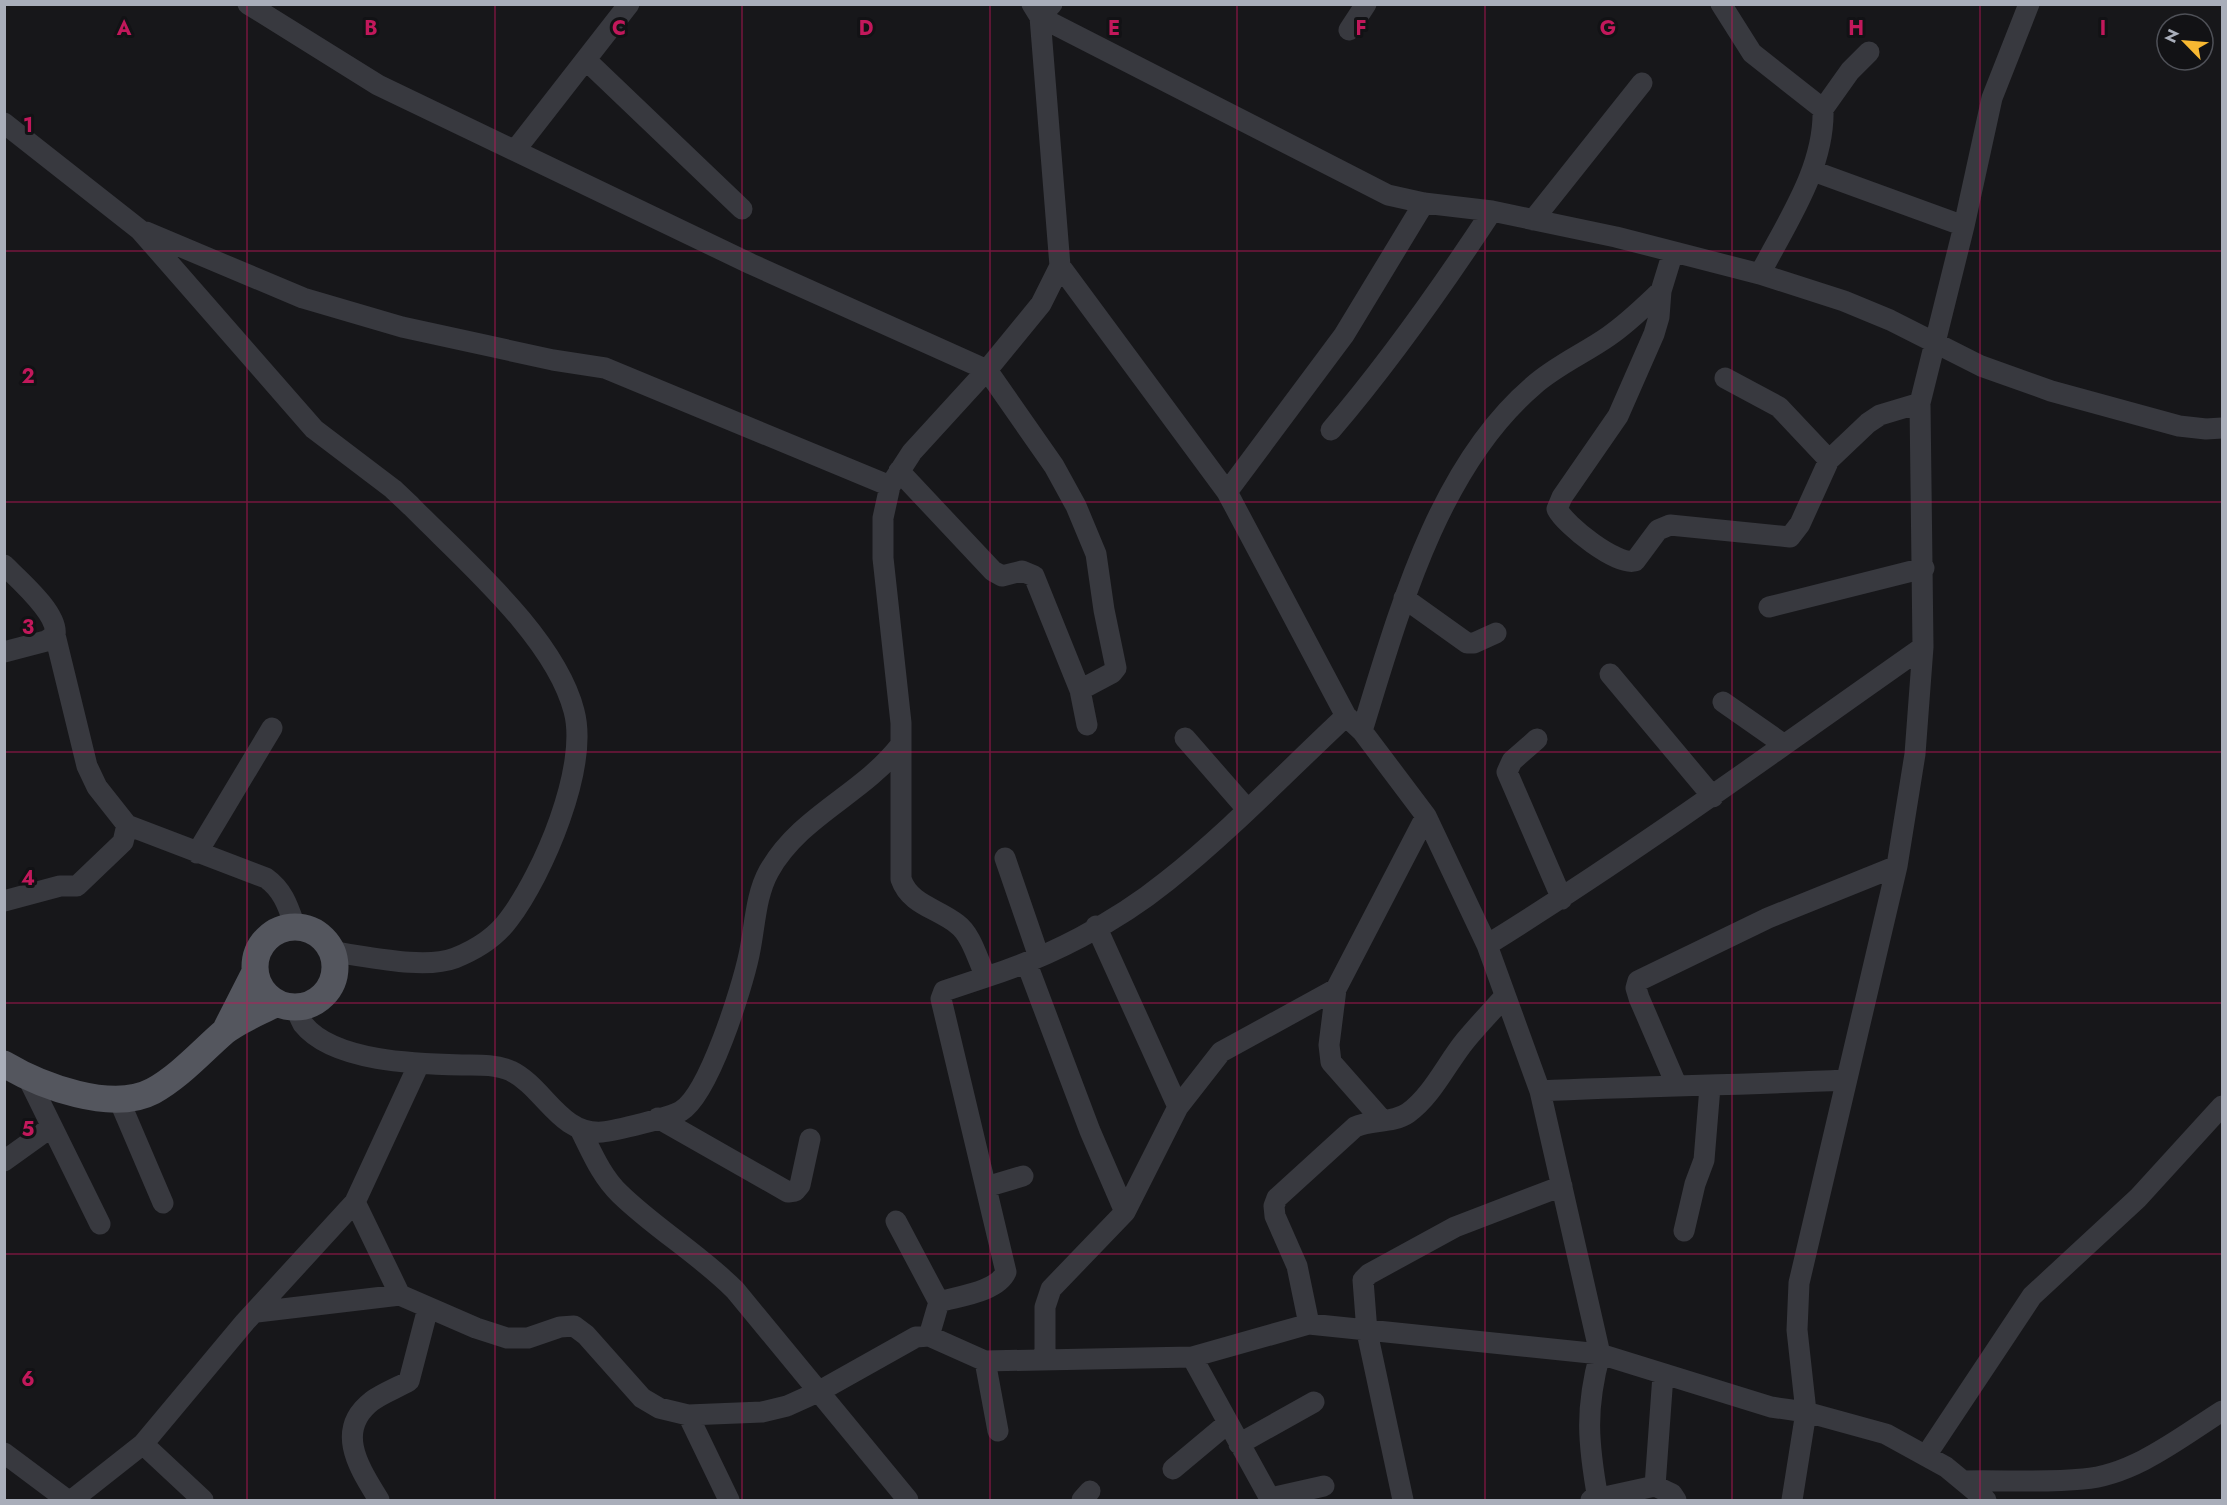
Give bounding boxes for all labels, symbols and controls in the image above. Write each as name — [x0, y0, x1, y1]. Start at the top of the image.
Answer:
north arrow — [2155, 12, 2215, 72]
text: A — [116, 14, 132, 43]
text: B — [364, 14, 378, 43]
text: C — [612, 14, 626, 43]
text: D — [859, 14, 873, 43]
text: E — [1108, 14, 1120, 43]
text: F — [1355, 14, 1367, 43]
text: G — [1600, 14, 1616, 43]
text: H — [1848, 14, 1864, 43]
text: I — [2100, 14, 2106, 43]
text: N — [2159, 25, 2185, 46]
text: 1 — [23, 111, 33, 140]
text: 2 — [21, 362, 35, 391]
text: 3 — [22, 613, 34, 642]
text: 4 — [21, 864, 35, 893]
text: 5 — [22, 1115, 35, 1144]
text: 6 — [21, 1365, 35, 1394]

